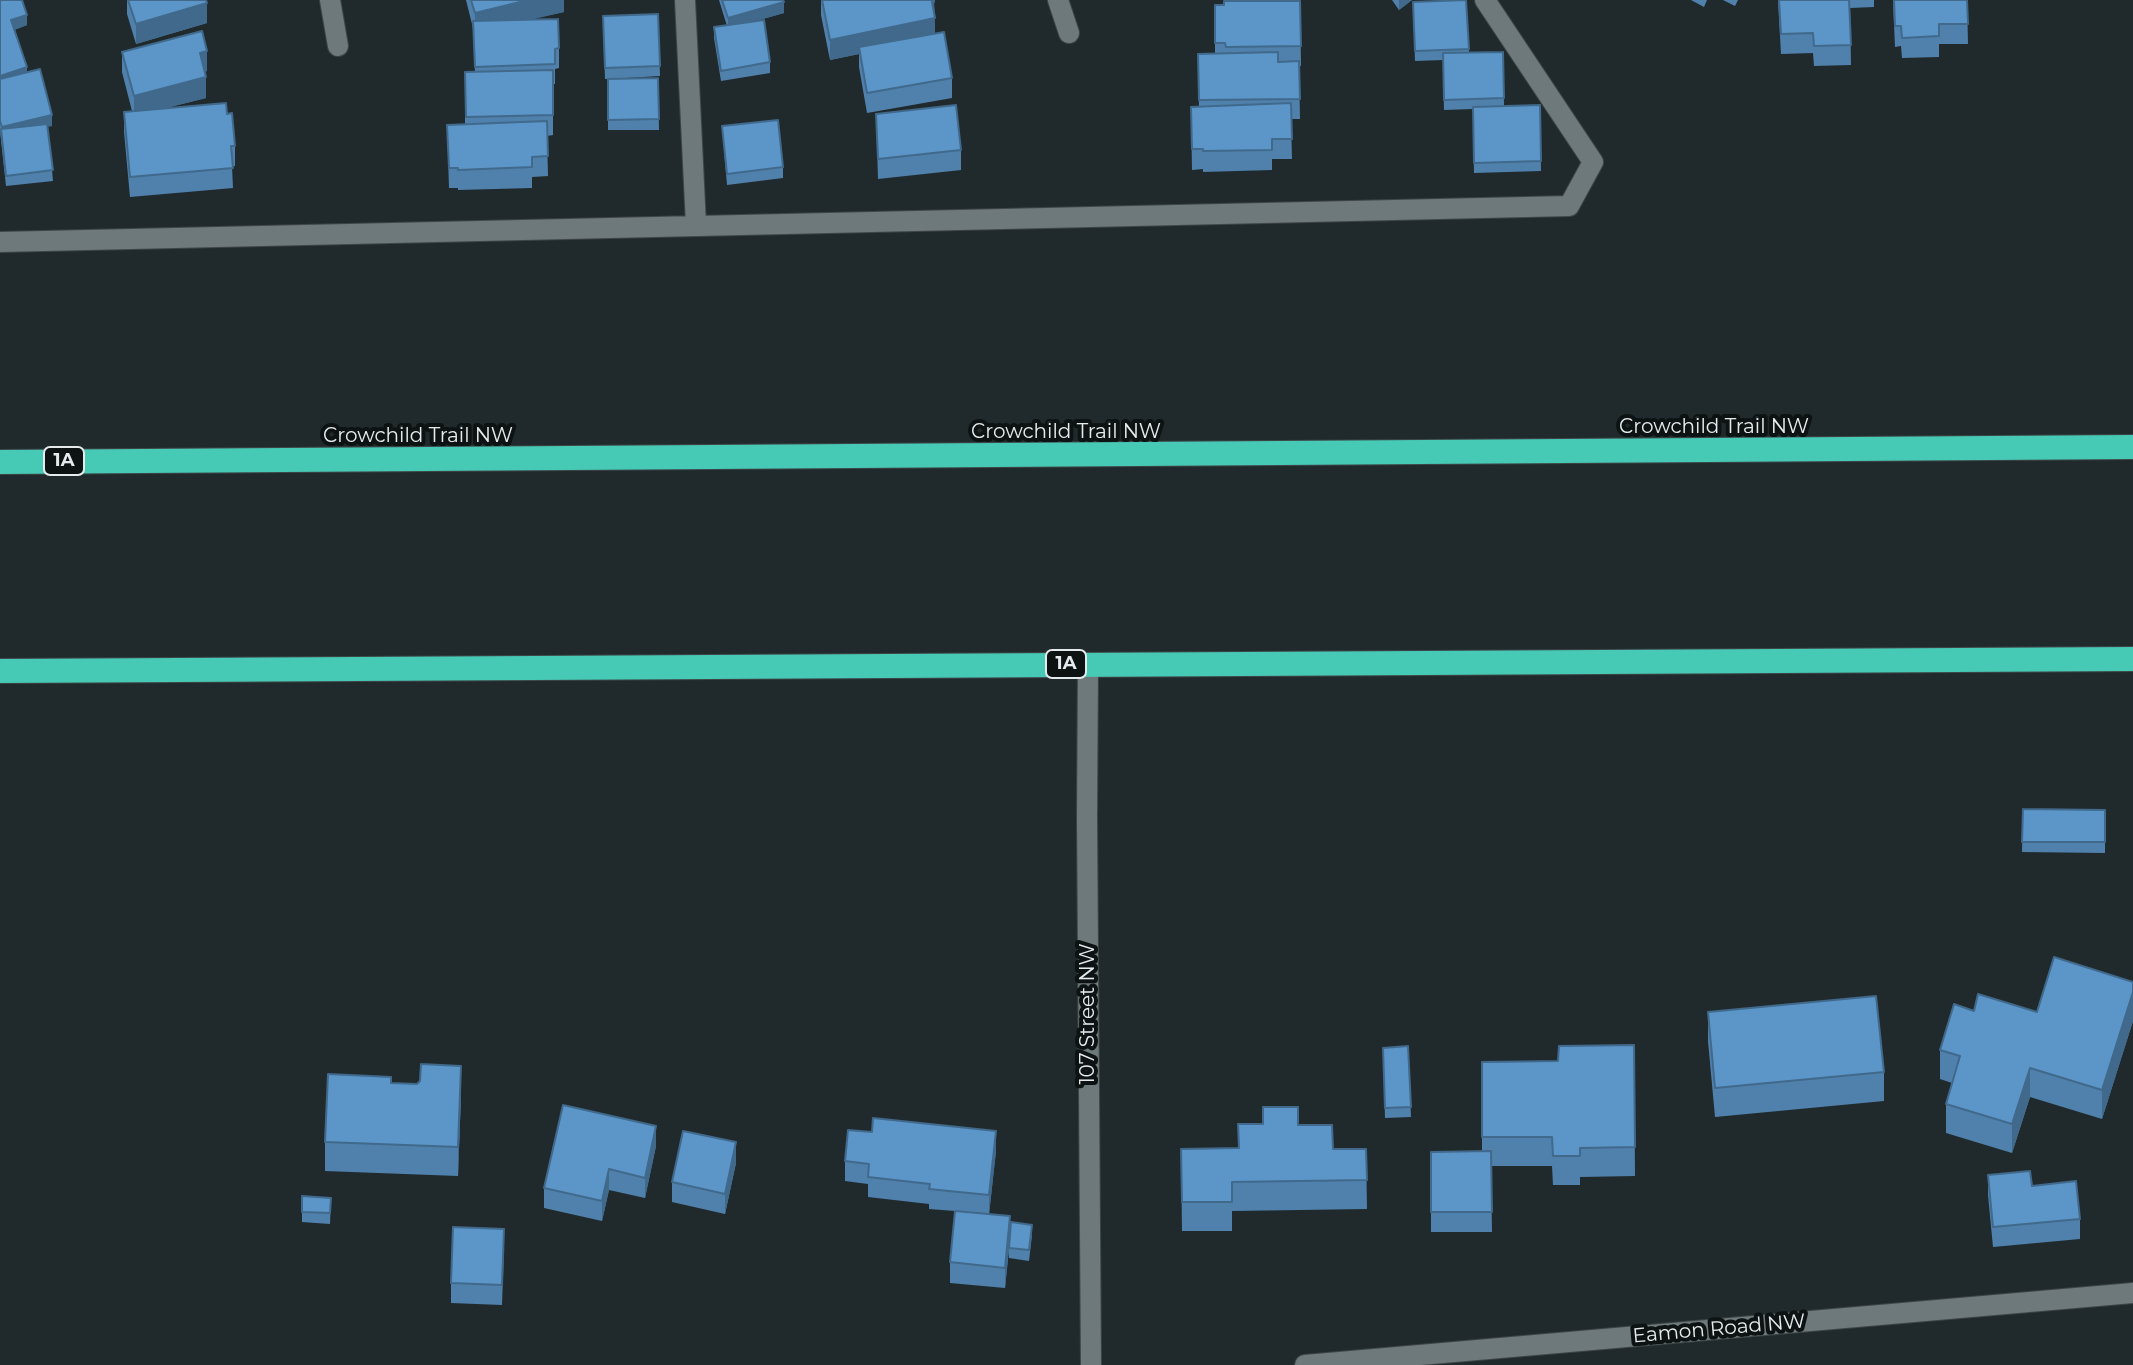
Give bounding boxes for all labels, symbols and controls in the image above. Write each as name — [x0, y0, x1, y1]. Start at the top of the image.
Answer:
street label: Crowchild Trail NW — [1619, 415, 1809, 439]
street label: Crowchild Trail NW — [971, 420, 1161, 444]
street label: Crowchild Trail NW — [323, 424, 513, 448]
road number: 1A — [44, 447, 84, 475]
road number: 1A — [1046, 650, 1086, 678]
street label: 107 Street NW — [1076, 943, 1100, 1085]
street label: Eamon Road NW — [1632, 1309, 1806, 1349]

